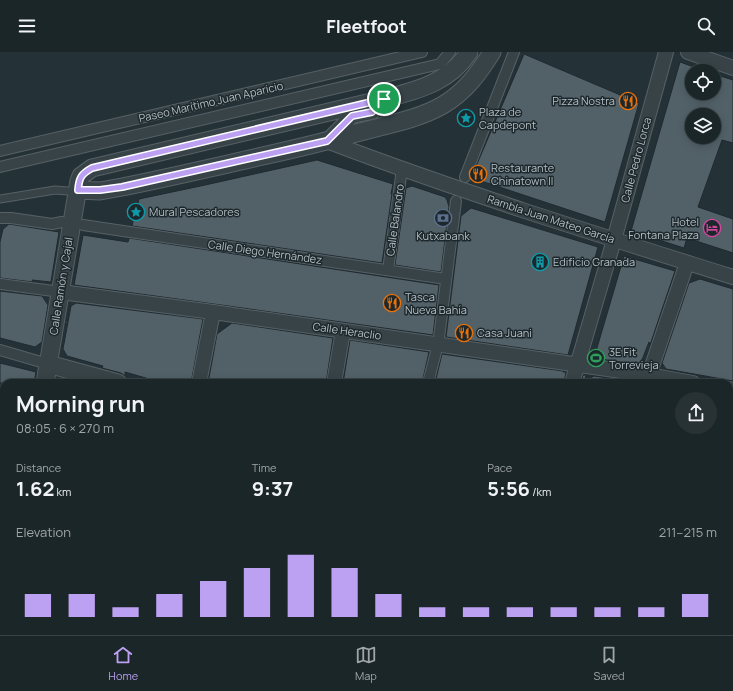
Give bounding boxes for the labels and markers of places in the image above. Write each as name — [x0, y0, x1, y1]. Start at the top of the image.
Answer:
pin — [367, 82, 401, 116]
restaurant icon: Pizza Nostra — [618, 91, 638, 111]
place label: Pizza Nostra — [552, 93, 615, 108]
place label: Plaza de Capdepont — [479, 104, 536, 132]
place icon: Plaza de Capdepont — [456, 108, 476, 128]
place label: Restaurante Chinatown II — [491, 160, 555, 188]
restaurant icon: Restaurante Chinatown II — [468, 164, 488, 184]
place icon: Mural Pescadores — [126, 202, 146, 222]
place label: Mural Pescadores — [149, 204, 240, 219]
bank icon: Kutxabank — [433, 208, 453, 228]
place label: Hotel Fontana Plaza — [628, 214, 699, 242]
hotel icon: Hotel Fontana Plaza — [702, 218, 722, 238]
place label: Kutxabank — [416, 228, 470, 243]
building icon: Edificio Granada — [530, 252, 550, 272]
place label: Edificio Granada — [553, 254, 635, 269]
place label: Tasca Nueva Bahía — [405, 289, 467, 317]
restaurant icon: Tasca Nueva Bahía — [382, 293, 402, 313]
restaurant icon: Casa Juani — [454, 323, 474, 343]
place label: Casa Juani — [477, 325, 532, 340]
place label: 3E Fit Torrevieja — [609, 344, 659, 372]
sports icon: 3E Fit Torrevieja — [586, 348, 606, 368]

